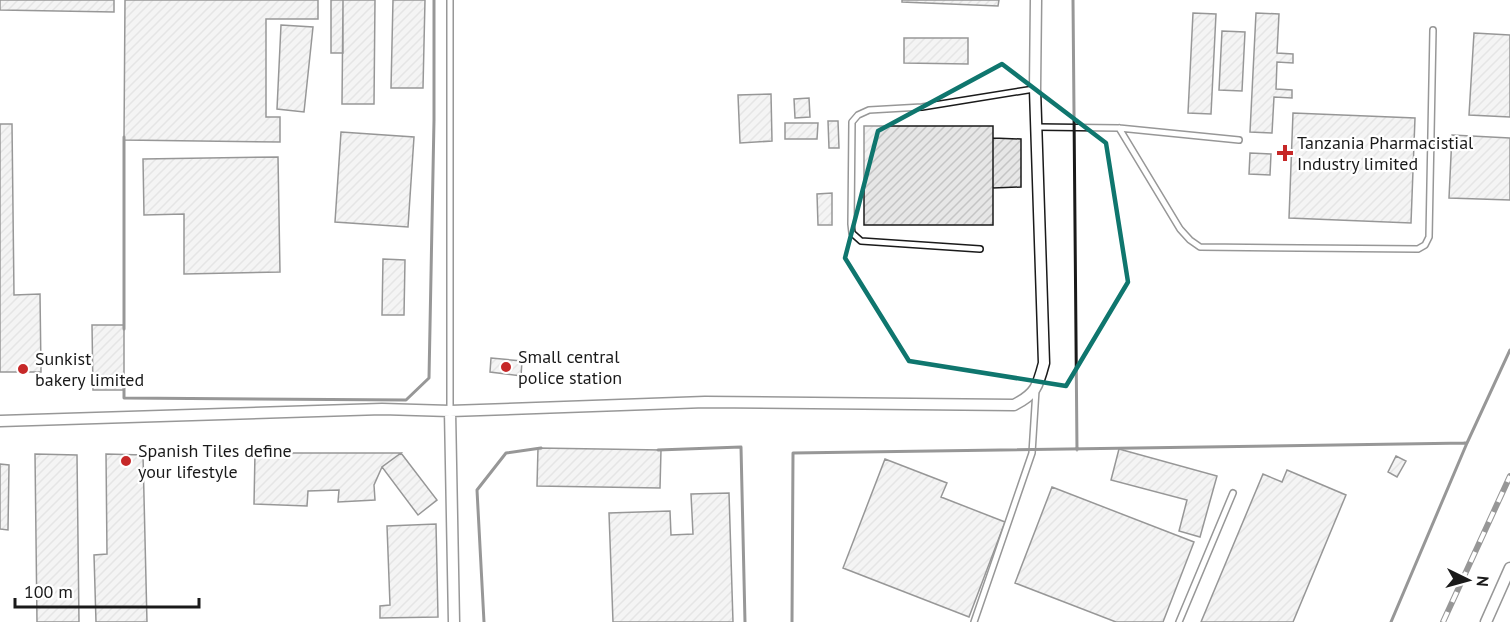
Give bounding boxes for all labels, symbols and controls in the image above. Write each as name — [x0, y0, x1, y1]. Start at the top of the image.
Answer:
place label: Tanzania Pharmacistial Industry limited — [1297, 131, 1474, 175]
marker: Tanzania Pharmacistial Industry limited — [1278, 146, 1292, 160]
place label: Small central police station — [518, 345, 622, 389]
place label: Sunkist bakery limited — [35, 347, 144, 391]
marker: Small central police station — [499, 360, 513, 374]
marker: Sunkist bakery limited — [16, 362, 30, 376]
place label: Spanish Tiles define your lifestyle — [138, 439, 292, 483]
marker: Spanish Tiles define your lifestyle — [119, 454, 133, 468]
north arrow — [1438, 550, 1498, 610]
scale bar — [15, 571, 200, 609]
text: N — [1473, 575, 1493, 587]
text: 100 m — [24, 580, 73, 603]

